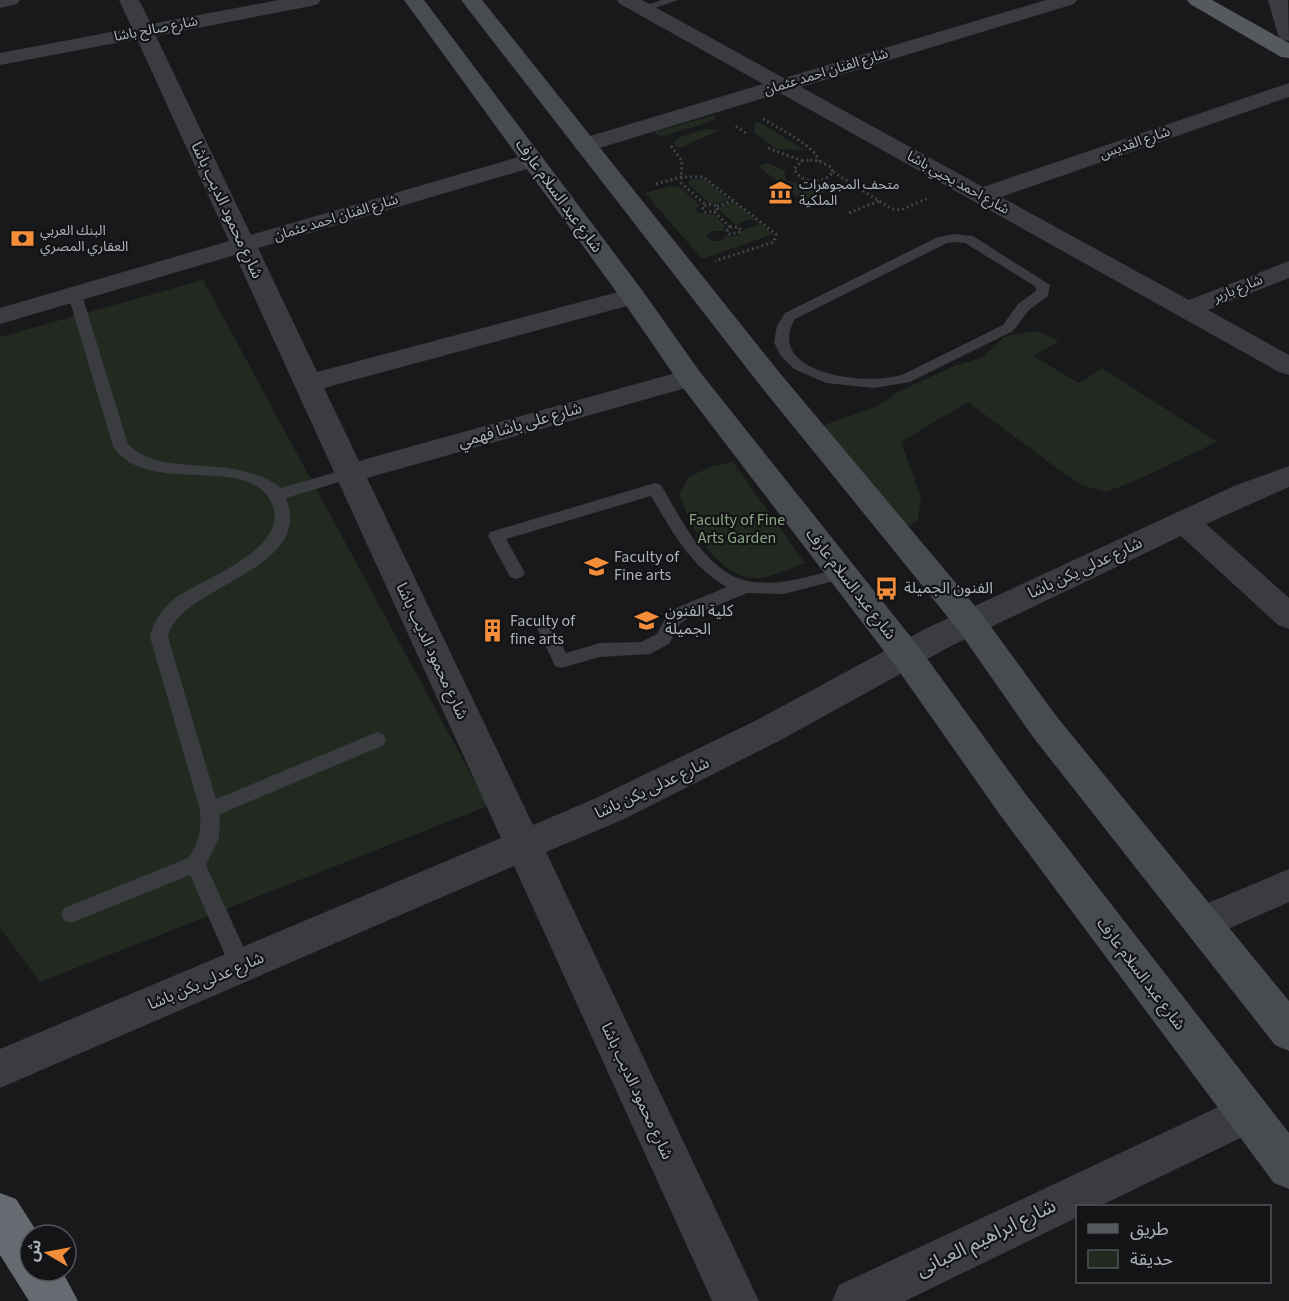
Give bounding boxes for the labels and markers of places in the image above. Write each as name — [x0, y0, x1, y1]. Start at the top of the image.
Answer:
place label: متحف المجوهرات الملكية — [799, 175, 900, 211]
museum icon: متحف المجوهرات الملكية — [768, 180, 794, 206]
place label: البنك العربي العقاري المصري — [40, 221, 128, 257]
bank icon: البنك العربي العقاري المصري — [9, 226, 35, 252]
place label: Faculty of Fine arts — [614, 546, 680, 586]
school or university icon: Faculty of Fine arts — [583, 553, 609, 579]
bus stop icon: الفنون الجميلة — [873, 575, 899, 601]
place label: الفنون الجميلة — [904, 577, 993, 599]
place label: كلية الفنون الجميلة — [665, 600, 734, 640]
school or university icon: كلية الفنون الجميلة — [634, 607, 660, 633]
place label: Faculty of fine arts — [510, 610, 576, 650]
building icon: Faculty of fine arts — [479, 617, 505, 643]

